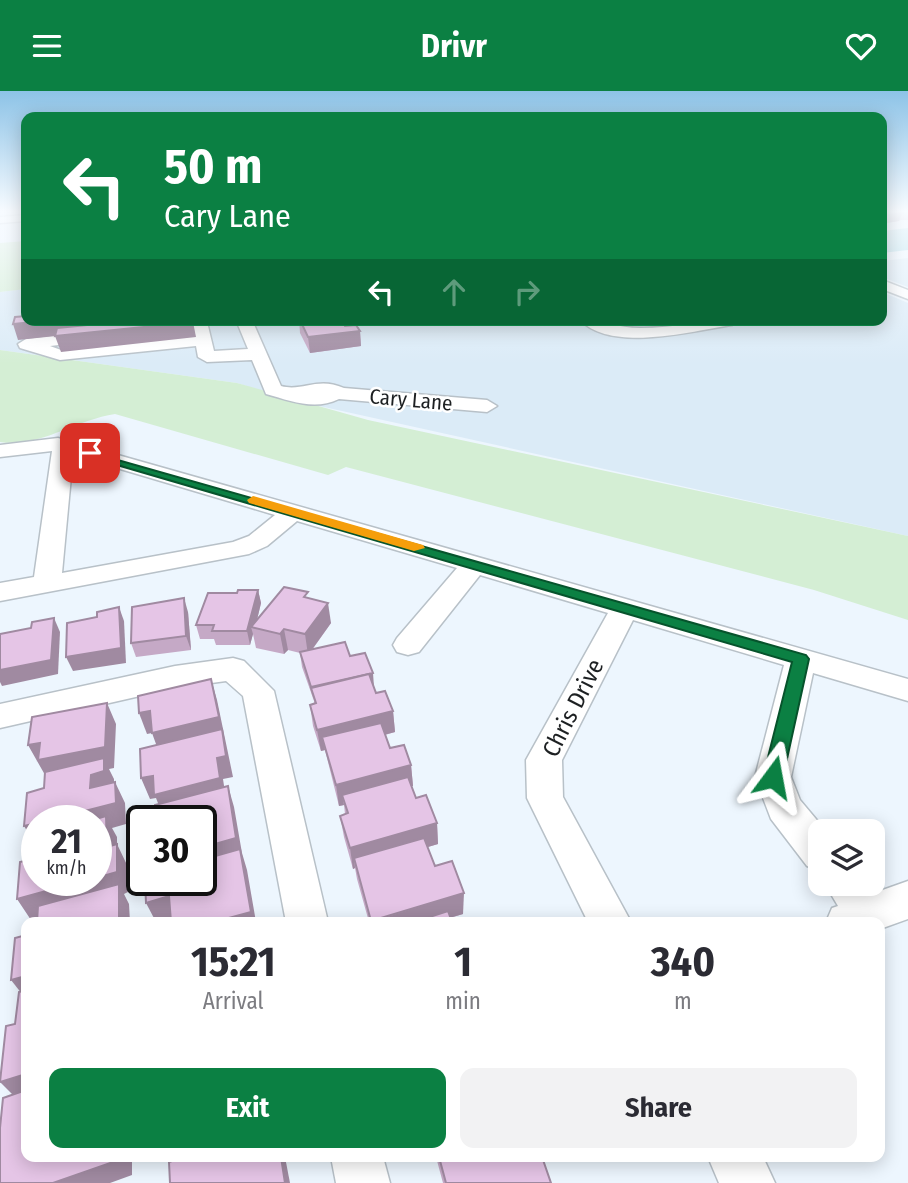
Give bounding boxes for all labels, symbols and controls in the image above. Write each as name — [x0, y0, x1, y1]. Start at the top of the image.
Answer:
icon: menu — [28, 27, 66, 65]
text: Drivr — [421, 27, 487, 65]
icon: heart — [842, 27, 880, 65]
text: 50 m — [164, 137, 262, 196]
icon: left — [49, 140, 140, 231]
text: Cary Lane — [164, 197, 291, 235]
icon: left — [362, 273, 400, 311]
icon: ahead — [435, 273, 473, 311]
icon: right — [508, 273, 546, 311]
street label: Cary Lane — [368, 383, 454, 417]
pin — [60, 423, 120, 483]
icon: arrive — [71, 434, 109, 472]
street label: Chris Drive — [537, 655, 609, 761]
position arrow — [736, 740, 810, 814]
speed limit sign: 30 — [126, 805, 217, 896]
map controls — [808, 819, 885, 896]
button: layers — [808, 819, 885, 896]
text: 21 — [51, 820, 82, 862]
text: km/h — [46, 857, 87, 879]
text: 15:21 — [191, 937, 275, 987]
text: 1 — [454, 937, 472, 987]
text: 340 — [651, 937, 715, 987]
text: Arrival — [203, 987, 264, 1015]
text: min — [445, 987, 481, 1015]
text: m — [674, 987, 692, 1015]
button: Exit — [49, 1068, 446, 1148]
button: Share — [460, 1068, 857, 1148]

